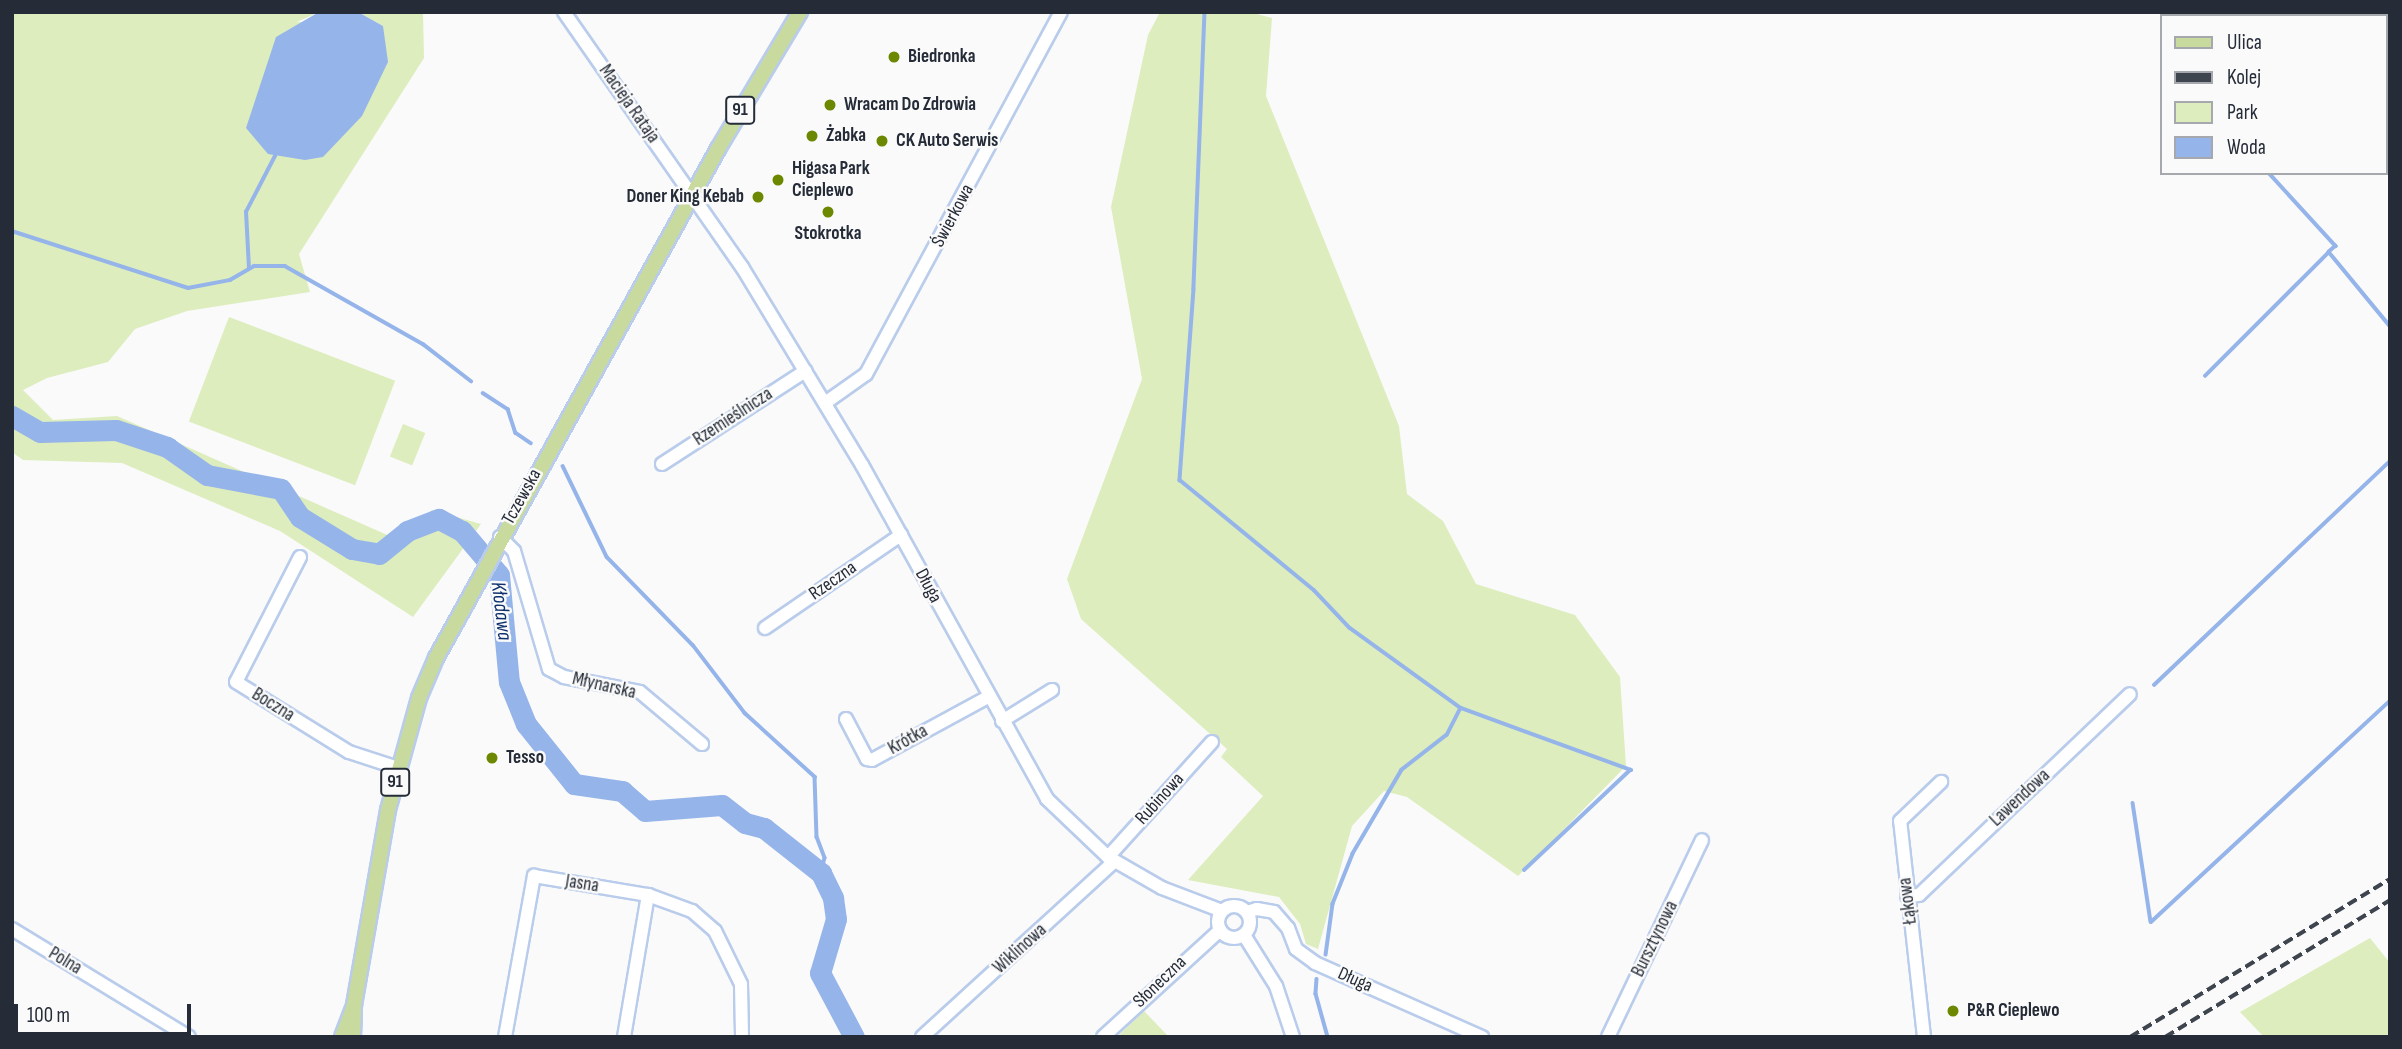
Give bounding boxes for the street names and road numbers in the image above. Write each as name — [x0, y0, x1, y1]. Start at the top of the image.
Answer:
street label: Macieja Rataja — [594, 60, 664, 148]
road number: 91 — [724, 96, 756, 124]
street label: Świerkowa — [927, 181, 979, 251]
street label: Rzemieślnicza — [689, 383, 777, 451]
street label: Tczewska — [497, 465, 547, 529]
street label: Rzeczna — [805, 557, 861, 605]
street label: Długa — [910, 565, 946, 607]
street label: Młynarska — [570, 668, 638, 704]
street label: Boczna — [247, 683, 299, 727]
street label: Krótka — [884, 720, 932, 760]
street label: Lawendowa — [1985, 764, 2055, 832]
road number: 91 — [379, 768, 411, 796]
street label: Rubinowa — [1131, 768, 1189, 830]
street label: Jasna — [564, 870, 600, 898]
street label: Łąkowa — [1894, 876, 1922, 926]
street label: Bursztynowa — [1627, 897, 1683, 981]
street label: Wiklinowa — [988, 919, 1052, 979]
street label: Polna — [44, 942, 86, 980]
street label: Słoneczna — [1129, 951, 1191, 1013]
street label: Długa — [1334, 962, 1376, 998]

